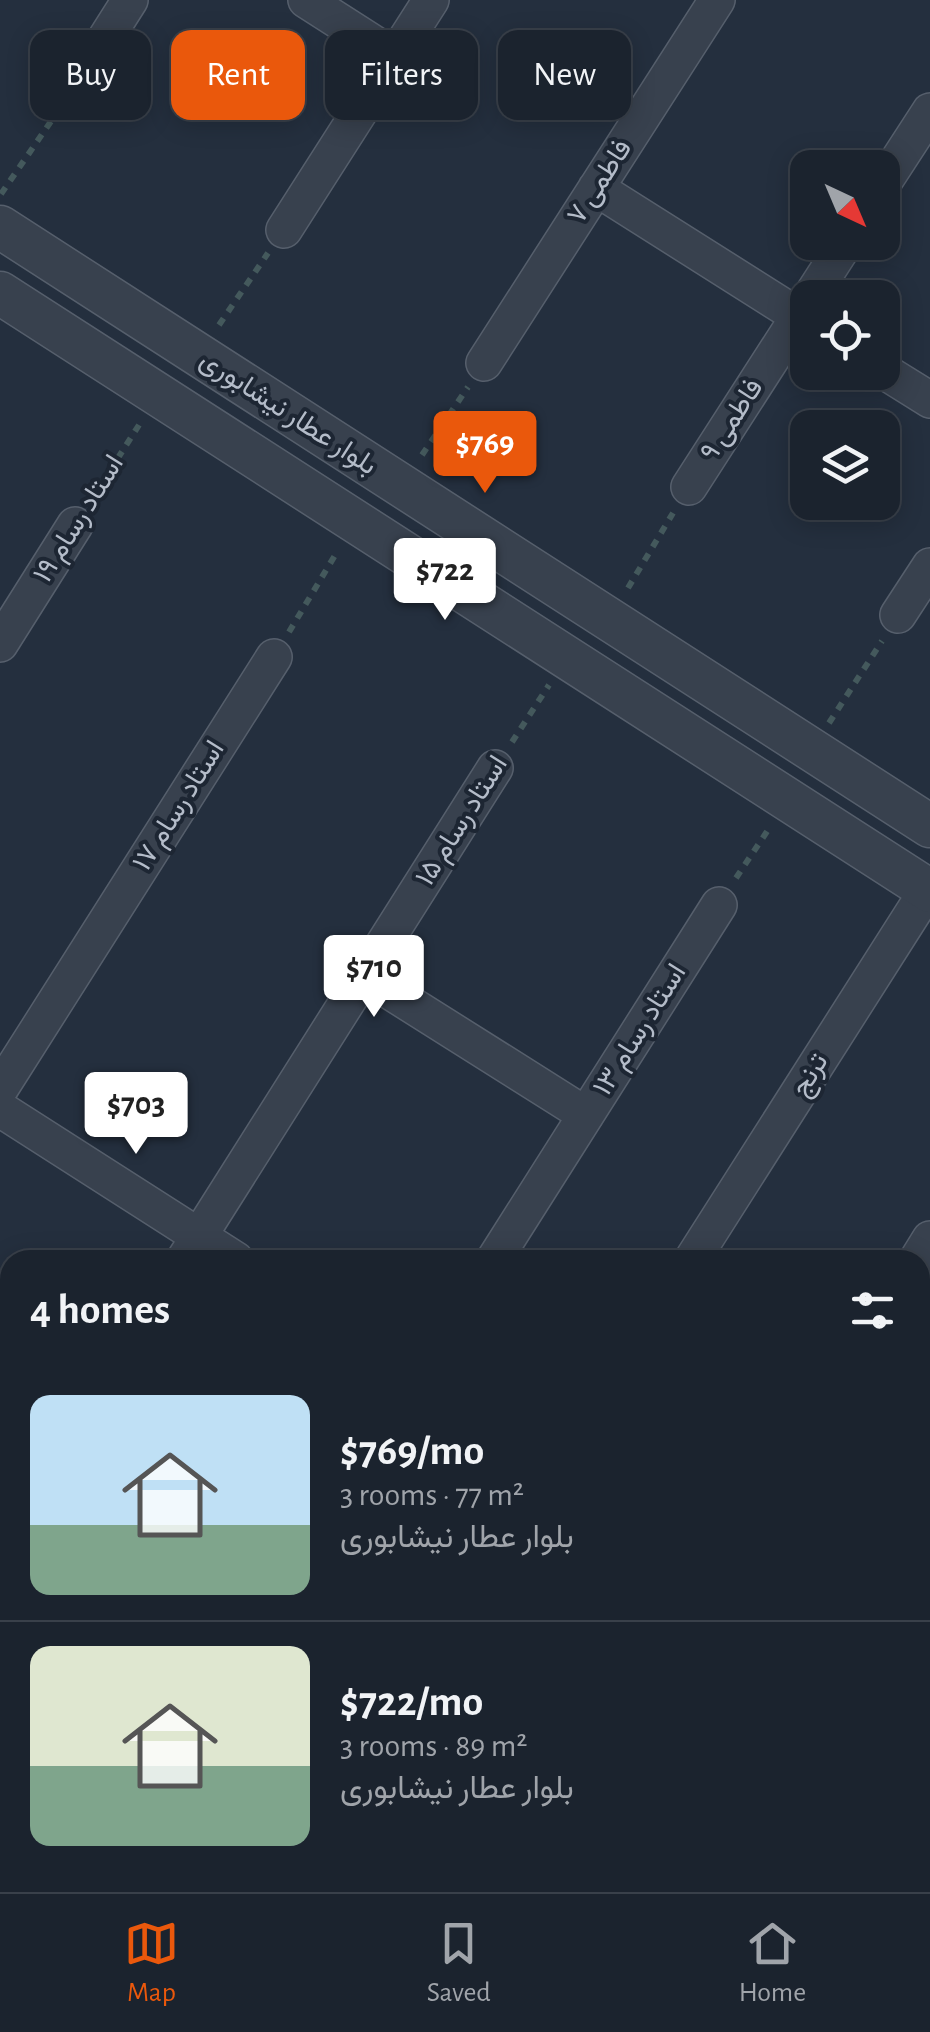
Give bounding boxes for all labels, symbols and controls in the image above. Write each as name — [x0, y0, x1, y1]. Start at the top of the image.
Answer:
chip: Buy — [30, 30, 151, 120]
chip: Rent — [171, 30, 305, 120]
chip: Filters — [325, 30, 478, 120]
chip: New — [498, 30, 631, 120]
street label: فاطمی ۷ — [563, 135, 638, 230]
north arrow — [790, 150, 900, 260]
map controls — [790, 150, 900, 520]
button: locate — [790, 280, 900, 390]
street label: بلوار عطار نیشابوری — [194, 346, 381, 482]
street label: فاطمی ۹ — [695, 374, 769, 466]
button: layers — [790, 410, 900, 520]
pin: $769 — [426, 411, 544, 496]
text: $769 — [455, 427, 515, 459]
street label: استاد رسام ۱۹ — [29, 450, 132, 589]
pin: $722 — [386, 538, 504, 623]
text: $722 — [416, 554, 474, 586]
street label: استاد رسام ۱۷ — [128, 736, 232, 877]
street label: استاد رسام ۱۵ — [411, 751, 515, 892]
pin: $710 — [315, 935, 433, 1020]
text: $710 — [346, 951, 402, 983]
street label: استاد رسام ۱۳ — [589, 959, 694, 1102]
street label: ترنج — [786, 1049, 837, 1104]
pin: $703 — [77, 1072, 195, 1157]
text: $703 — [107, 1088, 165, 1120]
icon: filters — [845, 1283, 900, 1338]
text: 4 homes — [30, 1289, 170, 1331]
text: $769/mo — [340, 1430, 484, 1472]
icon: home — [110, 1435, 230, 1555]
text: 3 rooms · 77 m² — [340, 1479, 524, 1511]
text: بلوار عطار نیشابوری — [340, 1521, 574, 1553]
text: $722/mo — [340, 1681, 483, 1723]
icon: home — [110, 1686, 230, 1806]
text: 3 rooms · 89 m² — [340, 1730, 527, 1762]
text: بلوار عطار نیشابوری — [340, 1772, 574, 1804]
tab: Map — [124, 1916, 179, 2010]
tab: Saved — [427, 1916, 491, 2010]
tab: Home — [739, 1916, 806, 2010]

